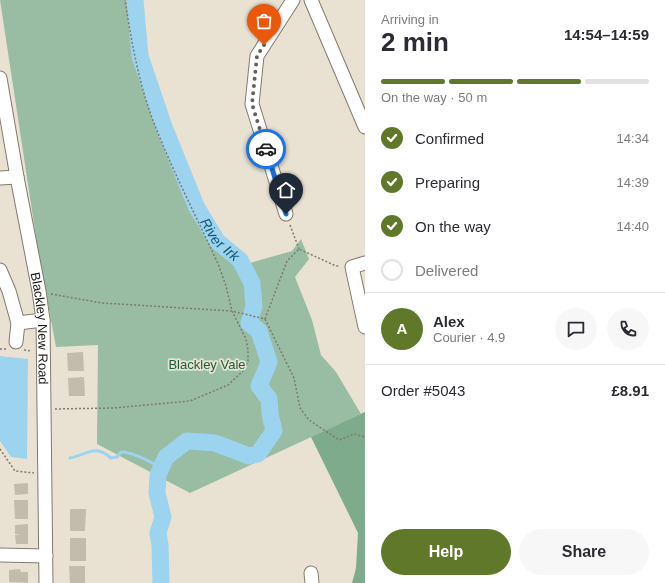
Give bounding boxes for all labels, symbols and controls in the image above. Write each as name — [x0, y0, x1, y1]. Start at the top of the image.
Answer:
pin — [247, 4, 281, 45]
icon: bag — [253, 10, 275, 32]
text: Arriving in — [381, 12, 439, 27]
text: 14:54–14:59 — [564, 26, 649, 43]
text: 2 min — [381, 27, 449, 57]
text: On the way · 50 m — [381, 90, 487, 105]
icon: check — [381, 127, 403, 149]
courier — [246, 129, 286, 169]
text: Confirmed — [415, 130, 484, 147]
text: 14:34 — [616, 131, 649, 146]
icon: car — [255, 138, 277, 160]
icon: check — [381, 171, 403, 193]
pin — [269, 173, 303, 214]
text: Preparing — [415, 174, 480, 191]
text: 14:39 — [616, 175, 649, 190]
icon: home — [275, 179, 297, 201]
water label: River Irk — [197, 215, 244, 265]
icon: check — [381, 215, 403, 237]
text: On the way — [415, 218, 491, 235]
text: 14:40 — [616, 219, 649, 234]
text: Delivered — [415, 262, 478, 279]
street label: Blackley New Road — [28, 271, 51, 385]
button: chat — [555, 308, 597, 350]
button: phone — [607, 308, 649, 350]
text: Alex — [433, 313, 465, 330]
text: A — [397, 320, 407, 337]
text: Courier · 4.9 — [433, 330, 505, 345]
park label: Blackley Vale — [168, 357, 246, 372]
text: Order #5043 — [381, 382, 465, 399]
text: £8.91 — [611, 382, 649, 399]
button: Help — [381, 529, 511, 575]
button: Share — [519, 529, 649, 575]

